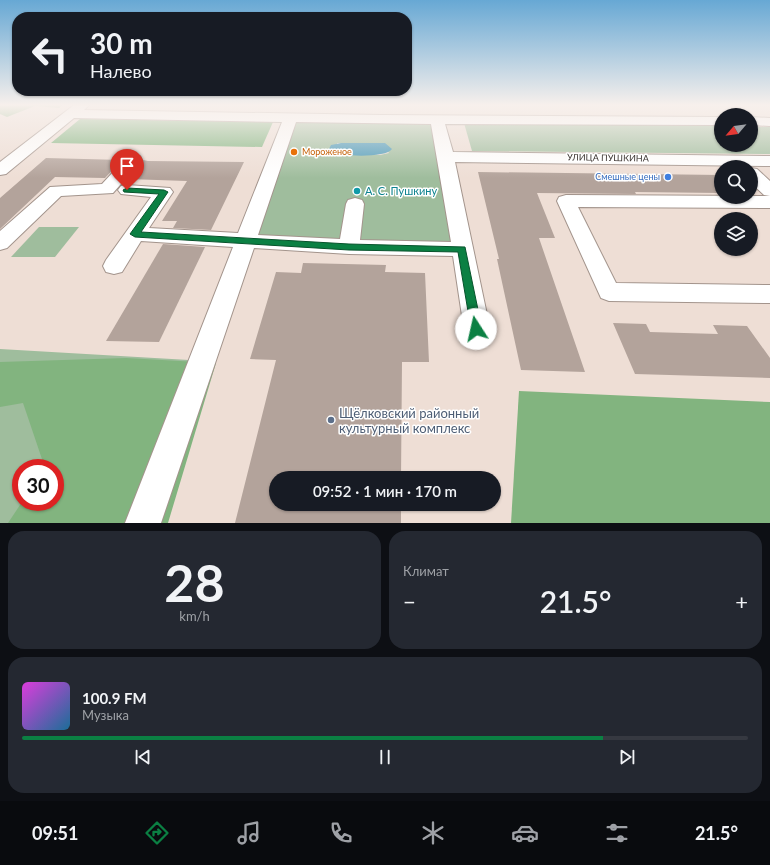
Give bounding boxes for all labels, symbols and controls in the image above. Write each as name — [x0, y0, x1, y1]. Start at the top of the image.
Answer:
text: 30 m — [90, 26, 153, 60]
icon: left — [24, 28, 76, 80]
text: Налево — [90, 60, 152, 82]
north arrow — [714, 108, 758, 152]
map controls — [714, 108, 758, 256]
place label: Мороженое — [302, 146, 352, 157]
marker: Мороженое — [289, 147, 299, 157]
pin — [110, 149, 144, 190]
street label: УЛИЦА ПУШКИНА — [567, 151, 650, 164]
icon: arrive — [116, 155, 138, 177]
button: search — [714, 160, 758, 204]
place label: Смешные цены — [595, 171, 660, 182]
marker: Смешные цены — [663, 172, 673, 182]
place label: А. С. Пушкину — [365, 184, 438, 197]
marker: А. С. Пушкину — [352, 186, 362, 196]
button: layers — [714, 212, 758, 256]
position arrow — [455, 308, 497, 350]
place label: Щёлковский районный культурный комплекс — [339, 405, 479, 436]
marker: Щёлковский районный культурный комплекс — [326, 415, 336, 425]
speed limit sign: 30 — [12, 459, 64, 511]
text: 09:52 · 1 мин · 170 m — [313, 482, 457, 500]
text: 28 — [164, 551, 225, 613]
text: Климат — [403, 563, 449, 579]
text: 21.5° — [540, 583, 611, 619]
text: − — [403, 588, 416, 615]
text: + — [735, 588, 748, 615]
text: km/h — [179, 608, 210, 624]
text: 100.9 FM — [82, 689, 147, 707]
text: Музыка — [82, 707, 129, 723]
icon: previous — [132, 746, 154, 768]
icon: pause — [374, 746, 396, 768]
icon: next — [616, 746, 638, 768]
icon: directions — [143, 819, 171, 847]
icon: music — [235, 819, 263, 847]
icon: phone — [327, 819, 355, 847]
icon: climate — [419, 819, 447, 847]
icon: car — [511, 819, 539, 847]
icon: filters — [603, 819, 631, 847]
text: 09:51 — [32, 822, 78, 844]
text: 21.5° — [695, 822, 738, 844]

